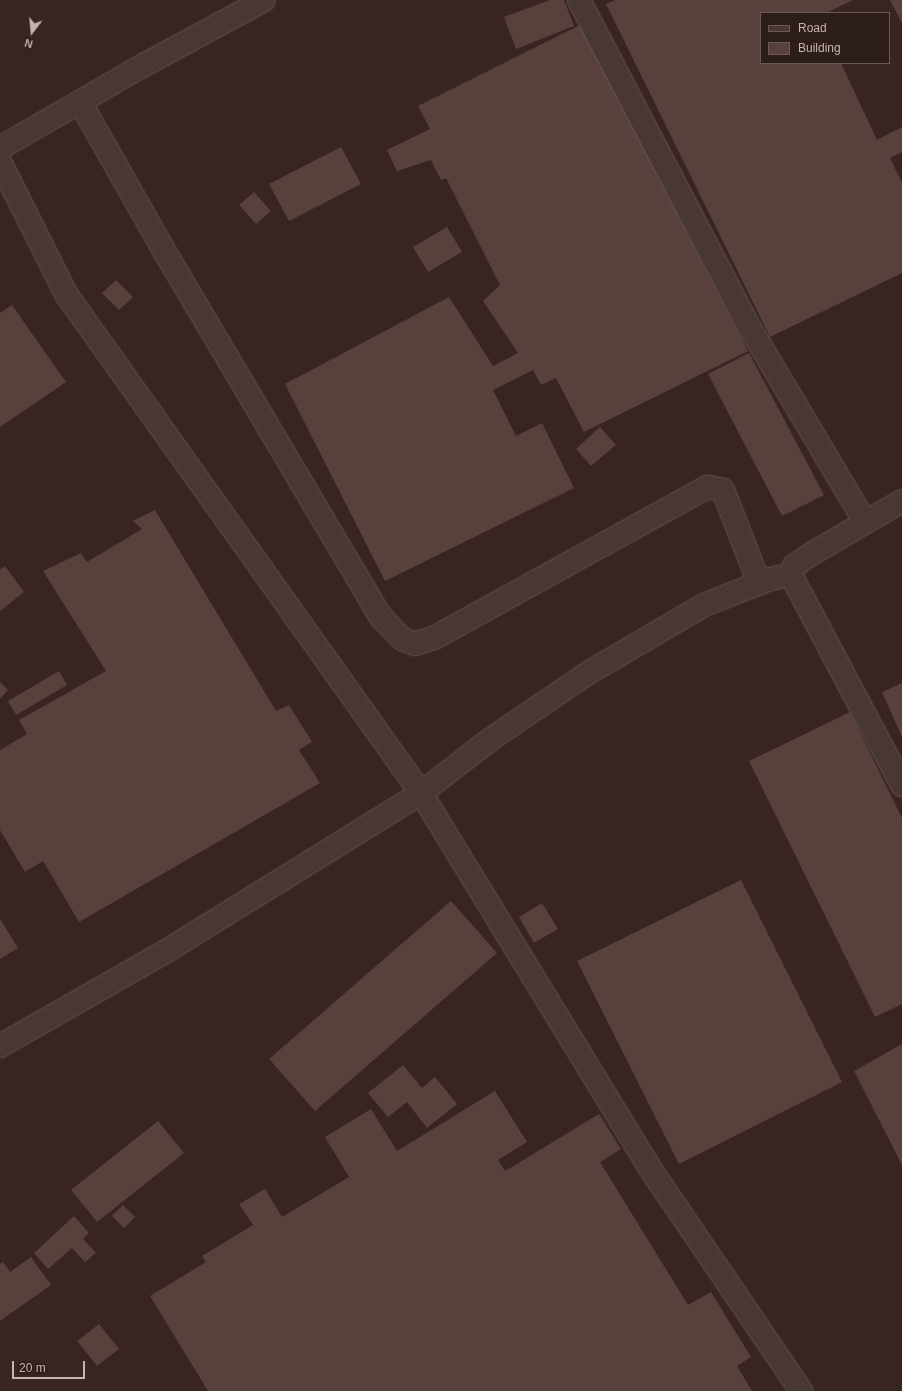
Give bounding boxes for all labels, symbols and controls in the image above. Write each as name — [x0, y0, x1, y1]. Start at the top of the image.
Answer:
north arrow — [12, 12, 52, 52]
legend — [760, 12, 890, 64]
text: Road — [798, 21, 827, 35]
text: N — [23, 37, 34, 50]
text: Building — [798, 41, 841, 55]
scale bar — [14, 1353, 87, 1379]
text: 20 m — [19, 1361, 46, 1375]

